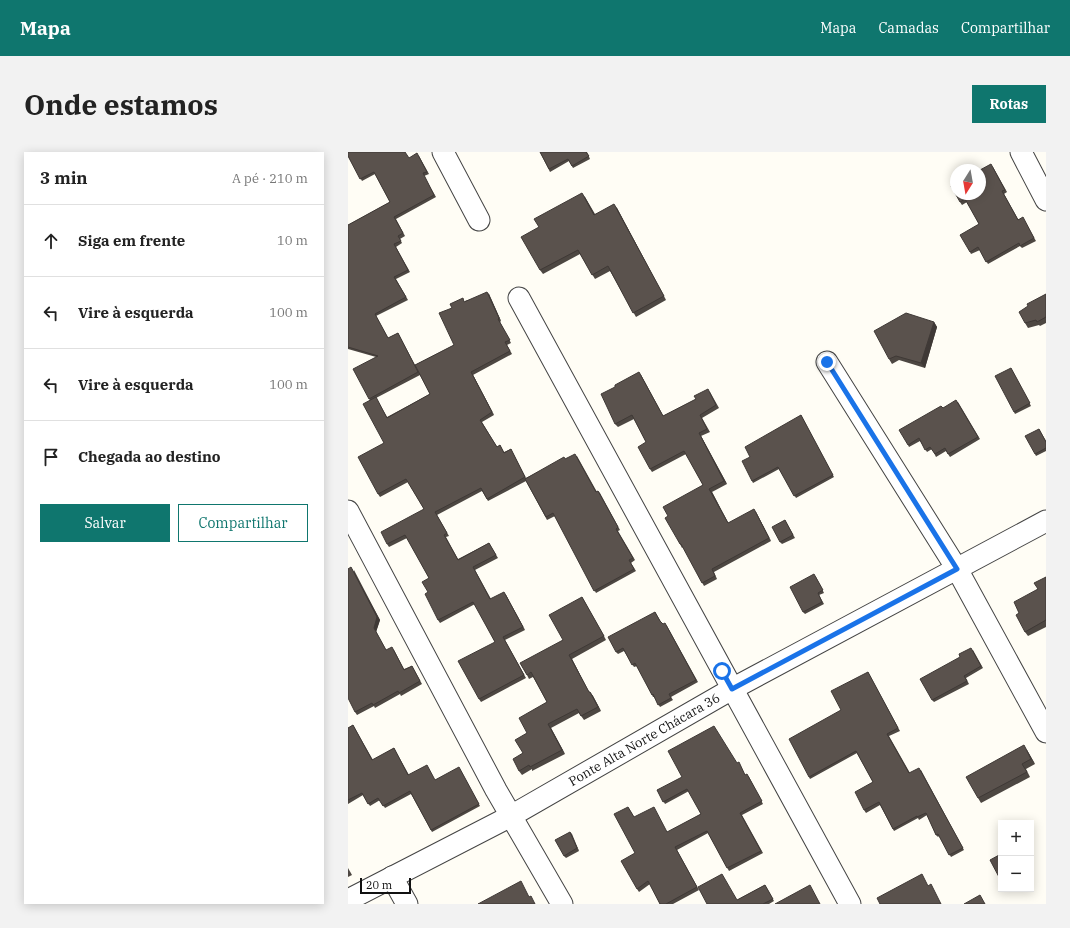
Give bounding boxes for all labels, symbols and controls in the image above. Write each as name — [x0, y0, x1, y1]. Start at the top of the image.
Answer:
text: Mapa — [20, 16, 71, 40]
text: Mapa — [820, 19, 856, 37]
text: Camadas — [878, 19, 939, 37]
text: Compartilhar — [961, 19, 1050, 37]
button: Rotas — [972, 85, 1046, 123]
text: Onde estamos — [24, 86, 218, 123]
north arrow — [950, 164, 986, 200]
text: 3 min — [40, 167, 88, 189]
text: A pé · 210 m — [232, 170, 308, 187]
icon: ahead — [40, 230, 62, 252]
text: Siga em frente — [78, 231, 185, 250]
text: 10 m — [277, 232, 308, 249]
icon: left — [40, 302, 62, 324]
text: Vire à esquerda — [78, 303, 194, 322]
text: 100 m — [269, 304, 308, 321]
route end — [818, 353, 836, 371]
icon: left — [40, 374, 62, 396]
text: Vire à esquerda — [78, 375, 194, 394]
text: 100 m — [269, 376, 308, 393]
icon: arrive — [40, 446, 62, 468]
text: Chegada ao destino — [78, 447, 221, 466]
button: Salvar — [40, 504, 170, 542]
button: Compartilhar — [178, 504, 308, 542]
route start — [713, 662, 731, 680]
street label: Ponte Alta Norte Chácara 36 — [565, 689, 723, 790]
map controls — [998, 820, 1034, 892]
button: + — [998, 820, 1034, 856]
button: − — [998, 856, 1034, 892]
scale bar — [360, 876, 411, 895]
text: 20 m — [366, 878, 392, 892]

